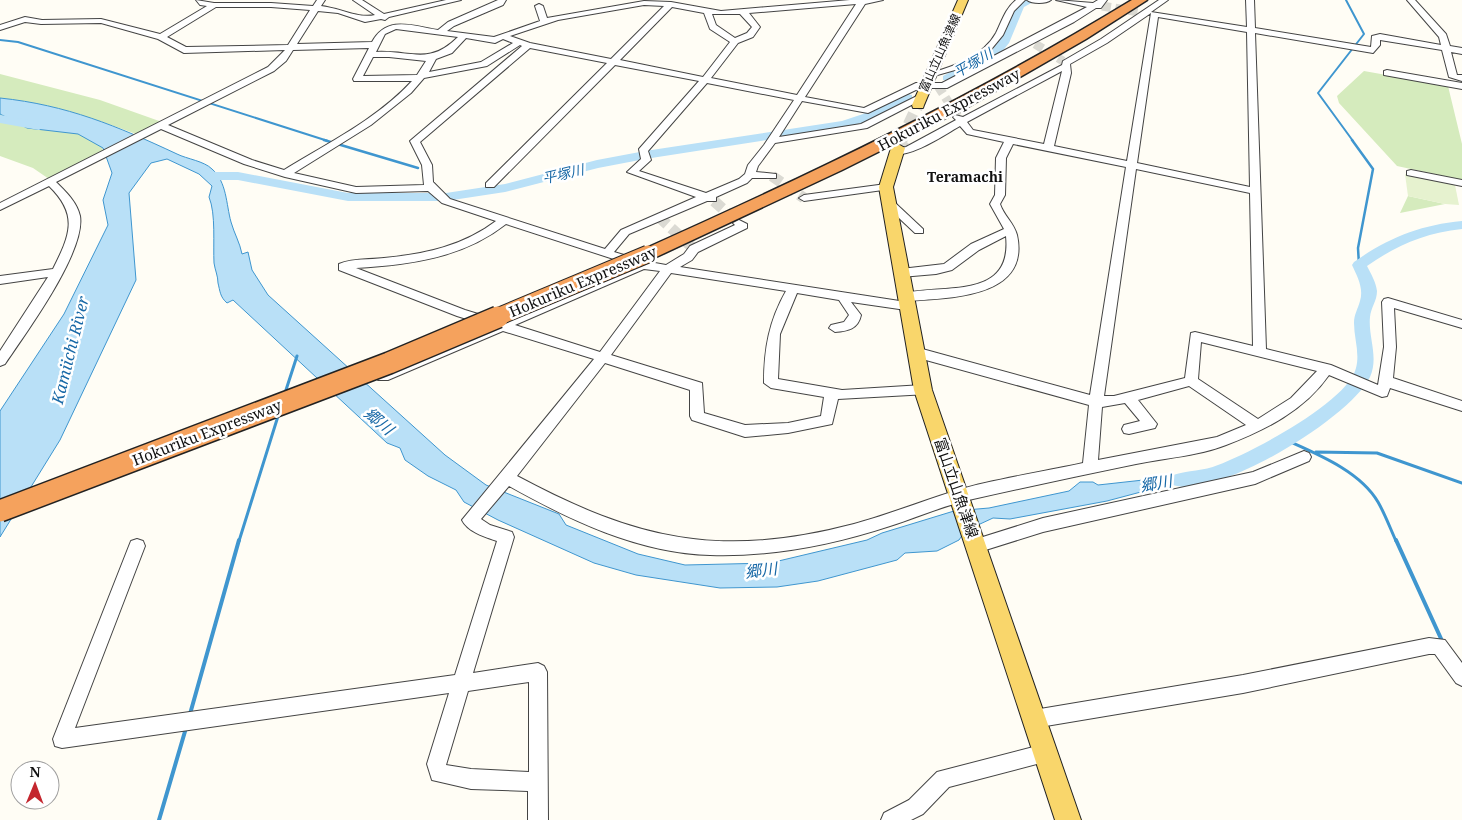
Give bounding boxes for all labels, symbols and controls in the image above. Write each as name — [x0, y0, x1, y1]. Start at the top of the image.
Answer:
street label: 富山立山魚津線 — [915, 11, 964, 95]
water label: 平塚川 — [950, 43, 997, 81]
street label: Hokuriku Expressway — [874, 63, 1024, 155]
water label: 平塚川 — [540, 159, 587, 187]
district label: Teramachi — [927, 167, 1003, 186]
street label: Hokuriku Expressway — [506, 241, 660, 321]
water label: Kamiichi River — [46, 293, 94, 407]
street label: Hokuriku Expressway — [129, 394, 285, 470]
water label: 郷川 — [360, 402, 400, 441]
street label: 富山立山魚津線 — [930, 435, 983, 541]
water label: 郷川 — [1138, 469, 1176, 497]
water label: 郷川 — [744, 557, 780, 583]
north arrow — [10, 760, 60, 810]
text: N — [30, 762, 41, 781]

